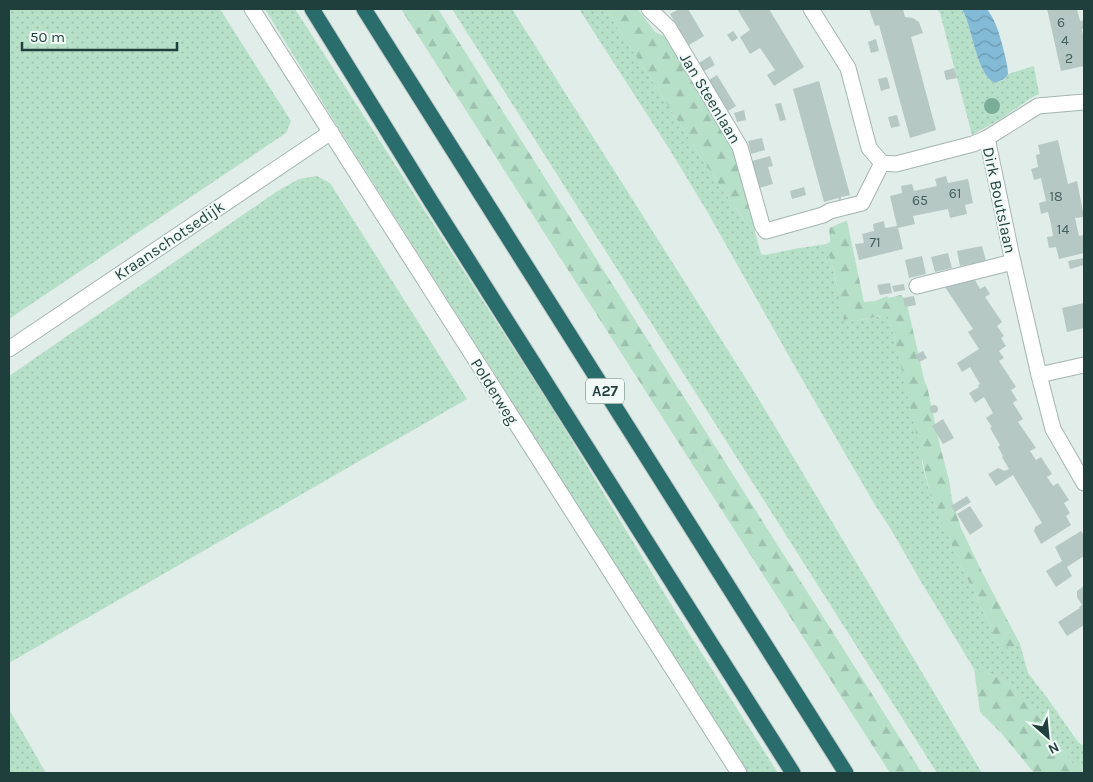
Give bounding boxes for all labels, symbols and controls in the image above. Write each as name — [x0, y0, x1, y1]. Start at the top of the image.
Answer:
house number: 6 — [1057, 14, 1065, 31]
scale bar — [22, 20, 178, 52]
text: 50 m — [30, 28, 65, 46]
house number: 4 — [1061, 32, 1069, 49]
street label: Jan Steenlaan — [676, 50, 745, 147]
house number: 2 — [1065, 50, 1073, 67]
street label: Dirk Boutslaan — [979, 145, 1020, 255]
house number: 61 — [949, 185, 961, 202]
house number: 18 — [1049, 188, 1063, 205]
house number: 65 — [912, 192, 928, 209]
street label: Kraanschotsedijk — [111, 197, 228, 284]
house number: 14 — [1057, 221, 1069, 238]
house number: 71 — [869, 234, 881, 251]
street label: Polderweg — [467, 355, 522, 428]
road number: A27 — [586, 378, 624, 404]
north arrow — [1023, 712, 1073, 762]
text: N — [1045, 738, 1062, 758]

